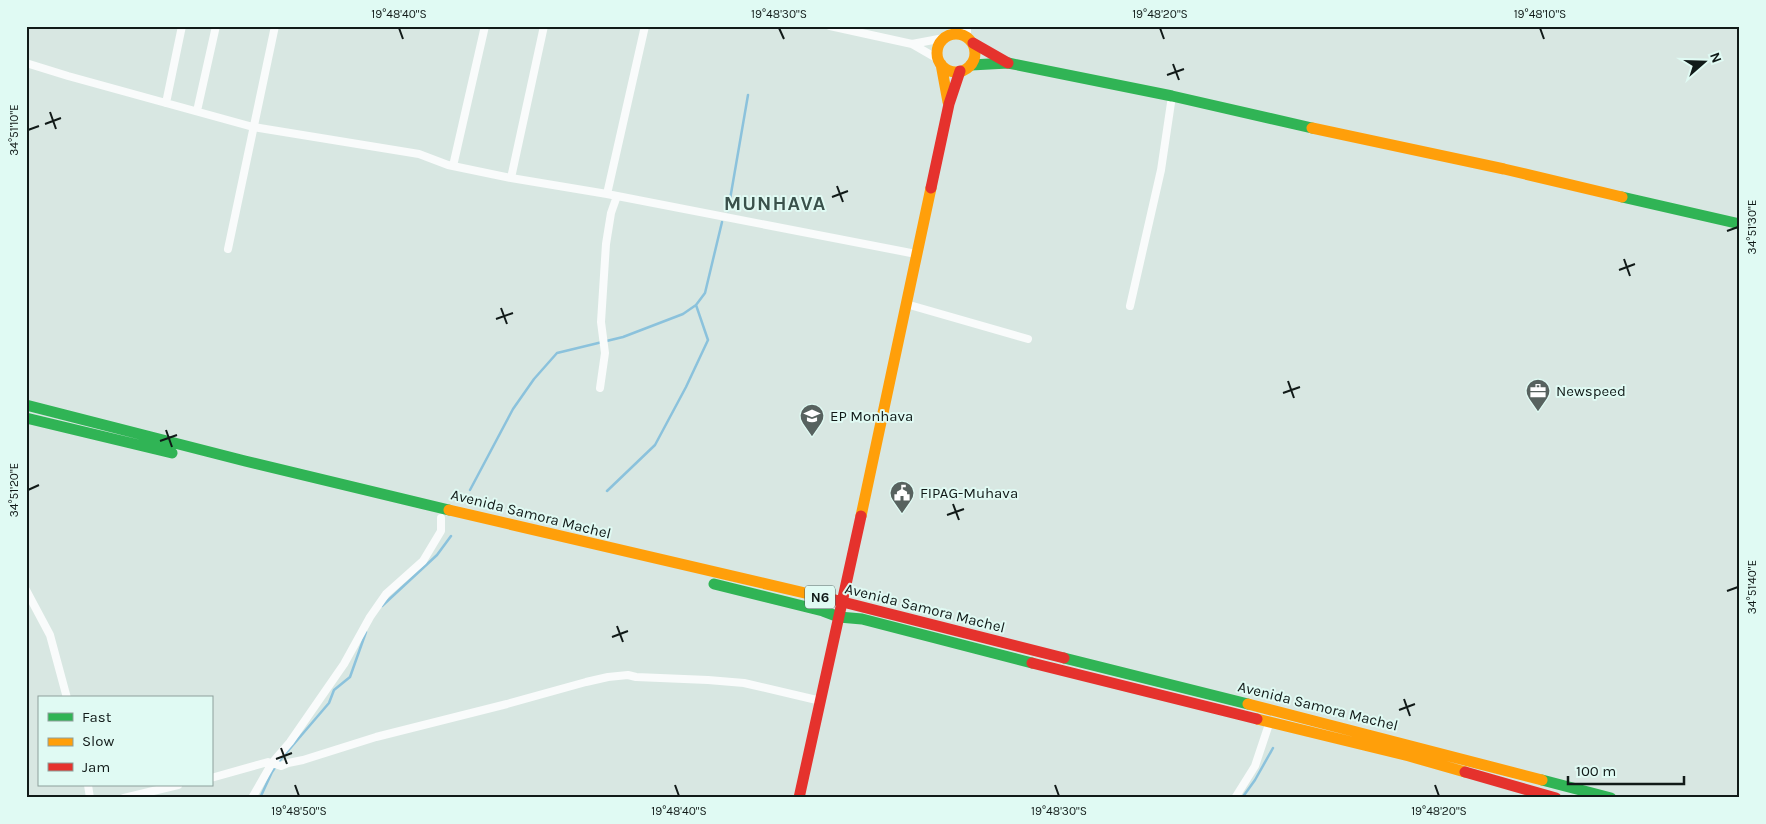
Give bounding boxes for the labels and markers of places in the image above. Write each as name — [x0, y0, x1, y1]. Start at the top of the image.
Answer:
office icon: Newspeed — [1525, 378, 1551, 412]
place label: Newspeed — [1556, 382, 1626, 400]
school or university icon: EP Monhava — [799, 403, 825, 437]
place label: EP Monhava — [830, 407, 913, 425]
public building icon: FIPAG-Muhava — [889, 480, 915, 514]
place label: FIPAG-Muhava — [920, 484, 1018, 502]

